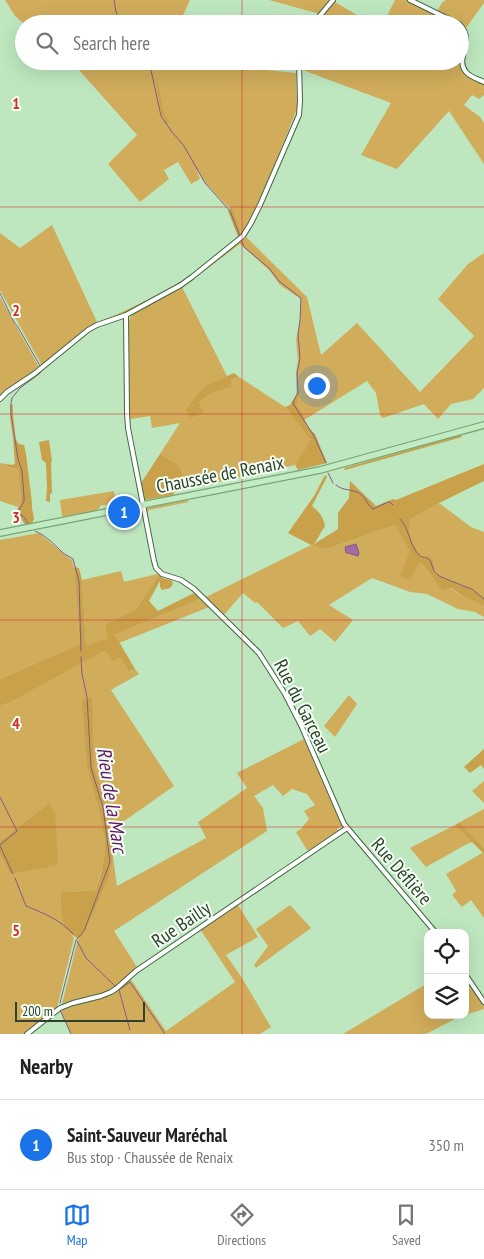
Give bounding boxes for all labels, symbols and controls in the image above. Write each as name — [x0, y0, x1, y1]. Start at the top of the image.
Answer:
search box — [15, 15, 469, 70]
icon: search — [33, 29, 61, 57]
text: Search here — [73, 31, 150, 55]
text: 1 — [12, 93, 20, 113]
text: 2 — [12, 300, 20, 320]
your location — [304, 373, 330, 399]
street label: Chaussée de Renaix — [154, 450, 286, 498]
pin: 1 — [108, 493, 140, 531]
text: 3 — [12, 507, 20, 527]
street label: Rue du Garceau — [269, 655, 337, 757]
text: 4 — [12, 713, 20, 733]
water label: Rieu de la Marc — [91, 745, 133, 856]
street label: Rue Déflière — [366, 833, 438, 910]
street label: Rue Bailly — [147, 895, 216, 952]
text: 5 — [12, 920, 20, 940]
map controls — [424, 929, 469, 1019]
button: locate — [424, 929, 469, 974]
button: layers — [424, 974, 469, 1019]
scale bar — [15, 999, 145, 1022]
text: 200 m — [22, 1002, 53, 1020]
text: Nearby — [20, 1053, 73, 1080]
text: Saint-Sauveur Maréchal — [67, 1123, 227, 1147]
text: 1 — [32, 1135, 40, 1155]
text: 350 m — [429, 1135, 464, 1155]
text: Bus stop · Chaussée de Renaix — [67, 1147, 233, 1167]
tab: Map — [63, 1201, 91, 1249]
tab: Directions — [217, 1201, 266, 1249]
tab: Saved — [392, 1201, 421, 1249]

